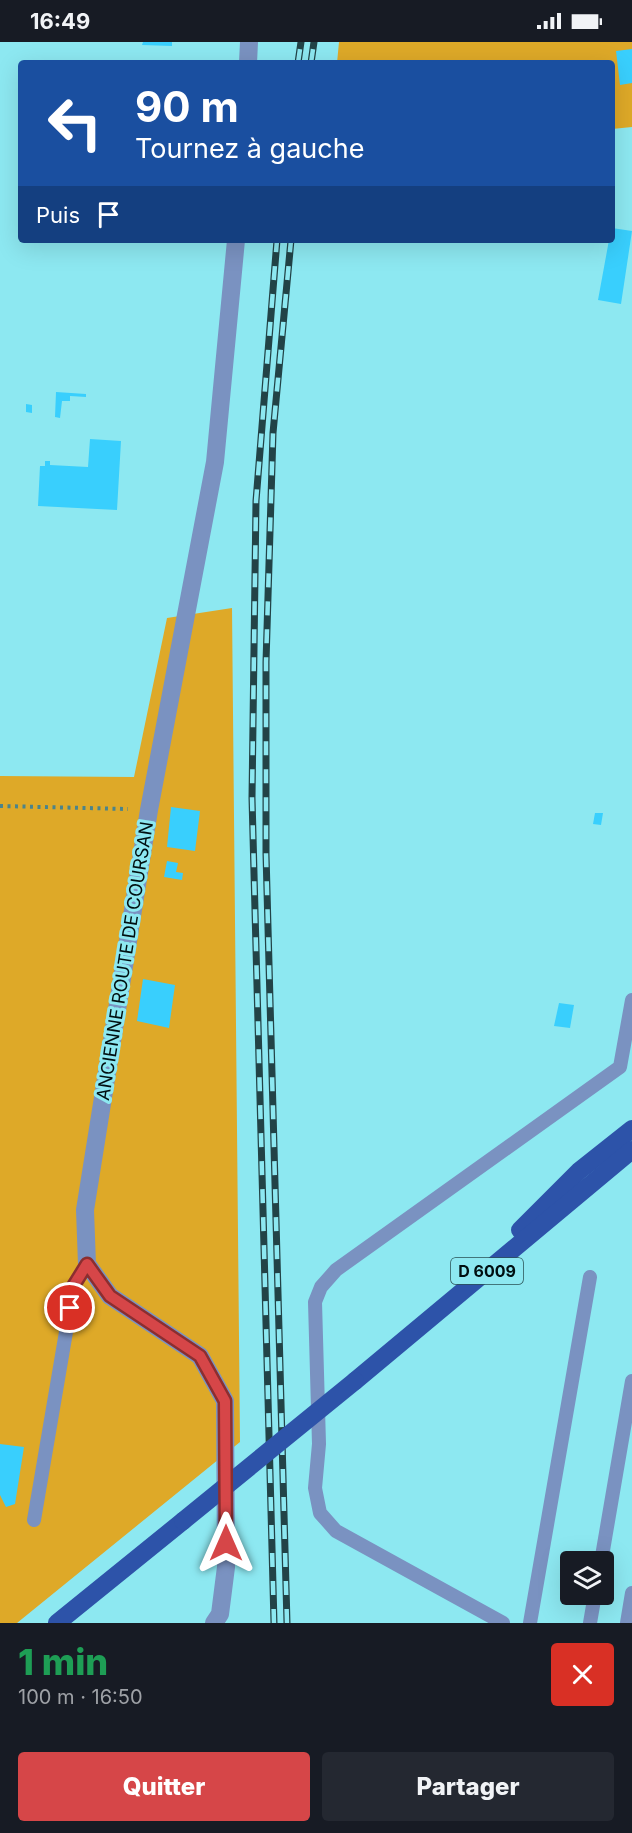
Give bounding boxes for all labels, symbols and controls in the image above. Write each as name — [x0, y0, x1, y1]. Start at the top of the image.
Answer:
text: 16:49 — [30, 8, 90, 34]
text: 90 m — [135, 81, 239, 132]
icon: left — [36, 84, 114, 162]
text: Tournez à gauche — [135, 132, 364, 165]
icon: arrive — [92, 198, 125, 231]
text: Puis — [36, 202, 80, 228]
street label: ANCIENNE ROUTE DE COURSAN — [92, 820, 157, 1102]
road number: D 6009 — [451, 1258, 523, 1284]
pin — [44, 1282, 95, 1333]
icon: arrive — [53, 1291, 86, 1324]
position arrow — [194, 1511, 258, 1575]
map controls — [560, 1551, 614, 1605]
button: layers — [560, 1551, 614, 1605]
text: 1 min — [18, 1640, 108, 1684]
button: close — [551, 1643, 614, 1706]
text: 100 m · 16:50 — [18, 1685, 143, 1709]
button: Quitter — [18, 1752, 310, 1821]
button: Partager — [322, 1752, 614, 1821]

